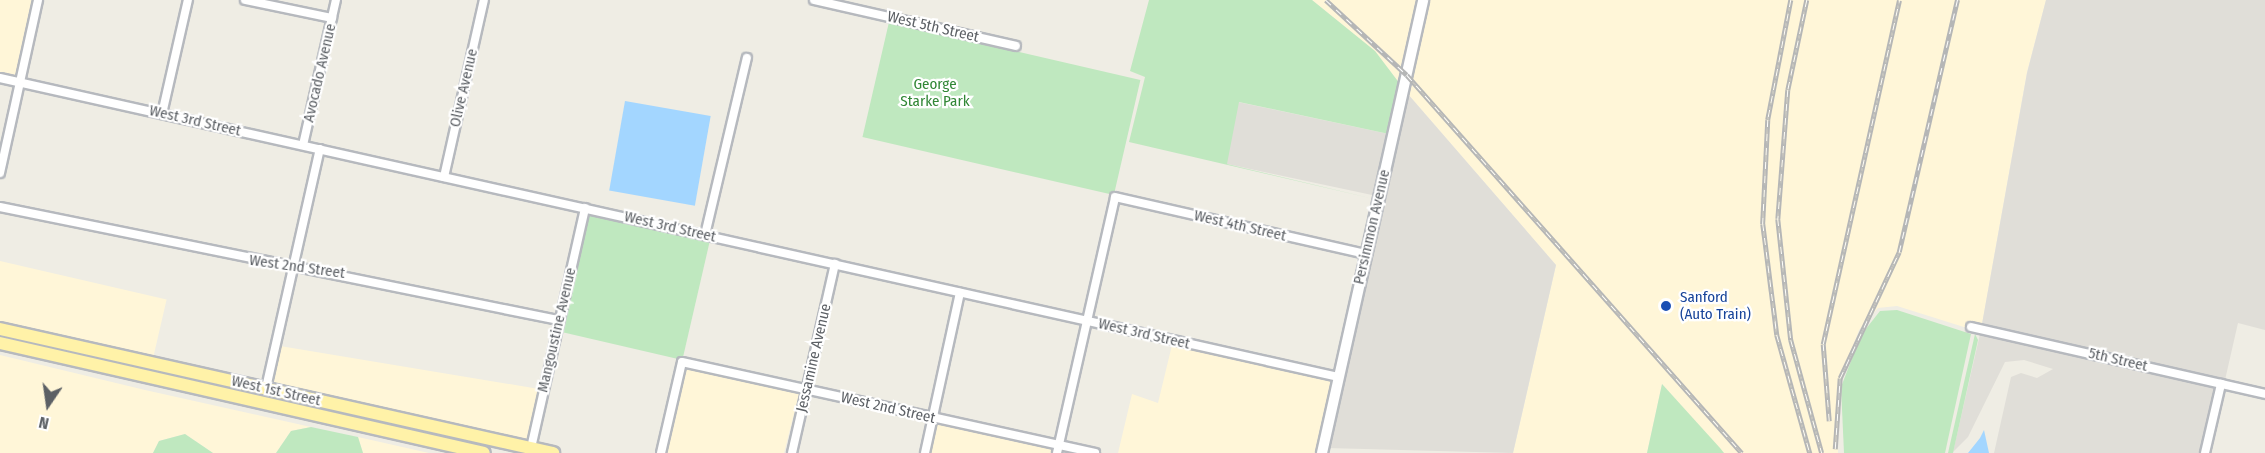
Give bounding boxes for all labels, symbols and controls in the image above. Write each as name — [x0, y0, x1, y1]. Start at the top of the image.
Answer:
street label: West 5th Street — [886, 8, 980, 46]
street label: Avocado Avenue — [300, 22, 340, 124]
street label: Olive Avenue — [446, 47, 482, 129]
park label: George Starke Park — [900, 75, 970, 110]
street label: West 3rd Street — [147, 102, 243, 140]
street label: Persimmon Avenue — [1350, 168, 1394, 286]
street label: West 4th Street — [1192, 207, 1288, 245]
street label: West 3rd Street — [622, 208, 718, 246]
street label: West 2nd Street — [248, 251, 346, 283]
street label: Mangoustine Avenue — [534, 266, 580, 394]
place label: Sanford (Auto Train) — [1680, 288, 1751, 323]
marker: Sanford (Auto Train) — [1657, 297, 1675, 315]
street label: Jessamine Avenue — [793, 302, 835, 414]
street label: West 3rd Street — [1096, 315, 1192, 353]
street label: 5th Street — [2087, 344, 2149, 376]
street label: West 1st Street — [230, 372, 322, 410]
north arrow — [18, 375, 78, 435]
street label: West 2nd Street — [839, 388, 937, 428]
text: N — [37, 413, 51, 433]

